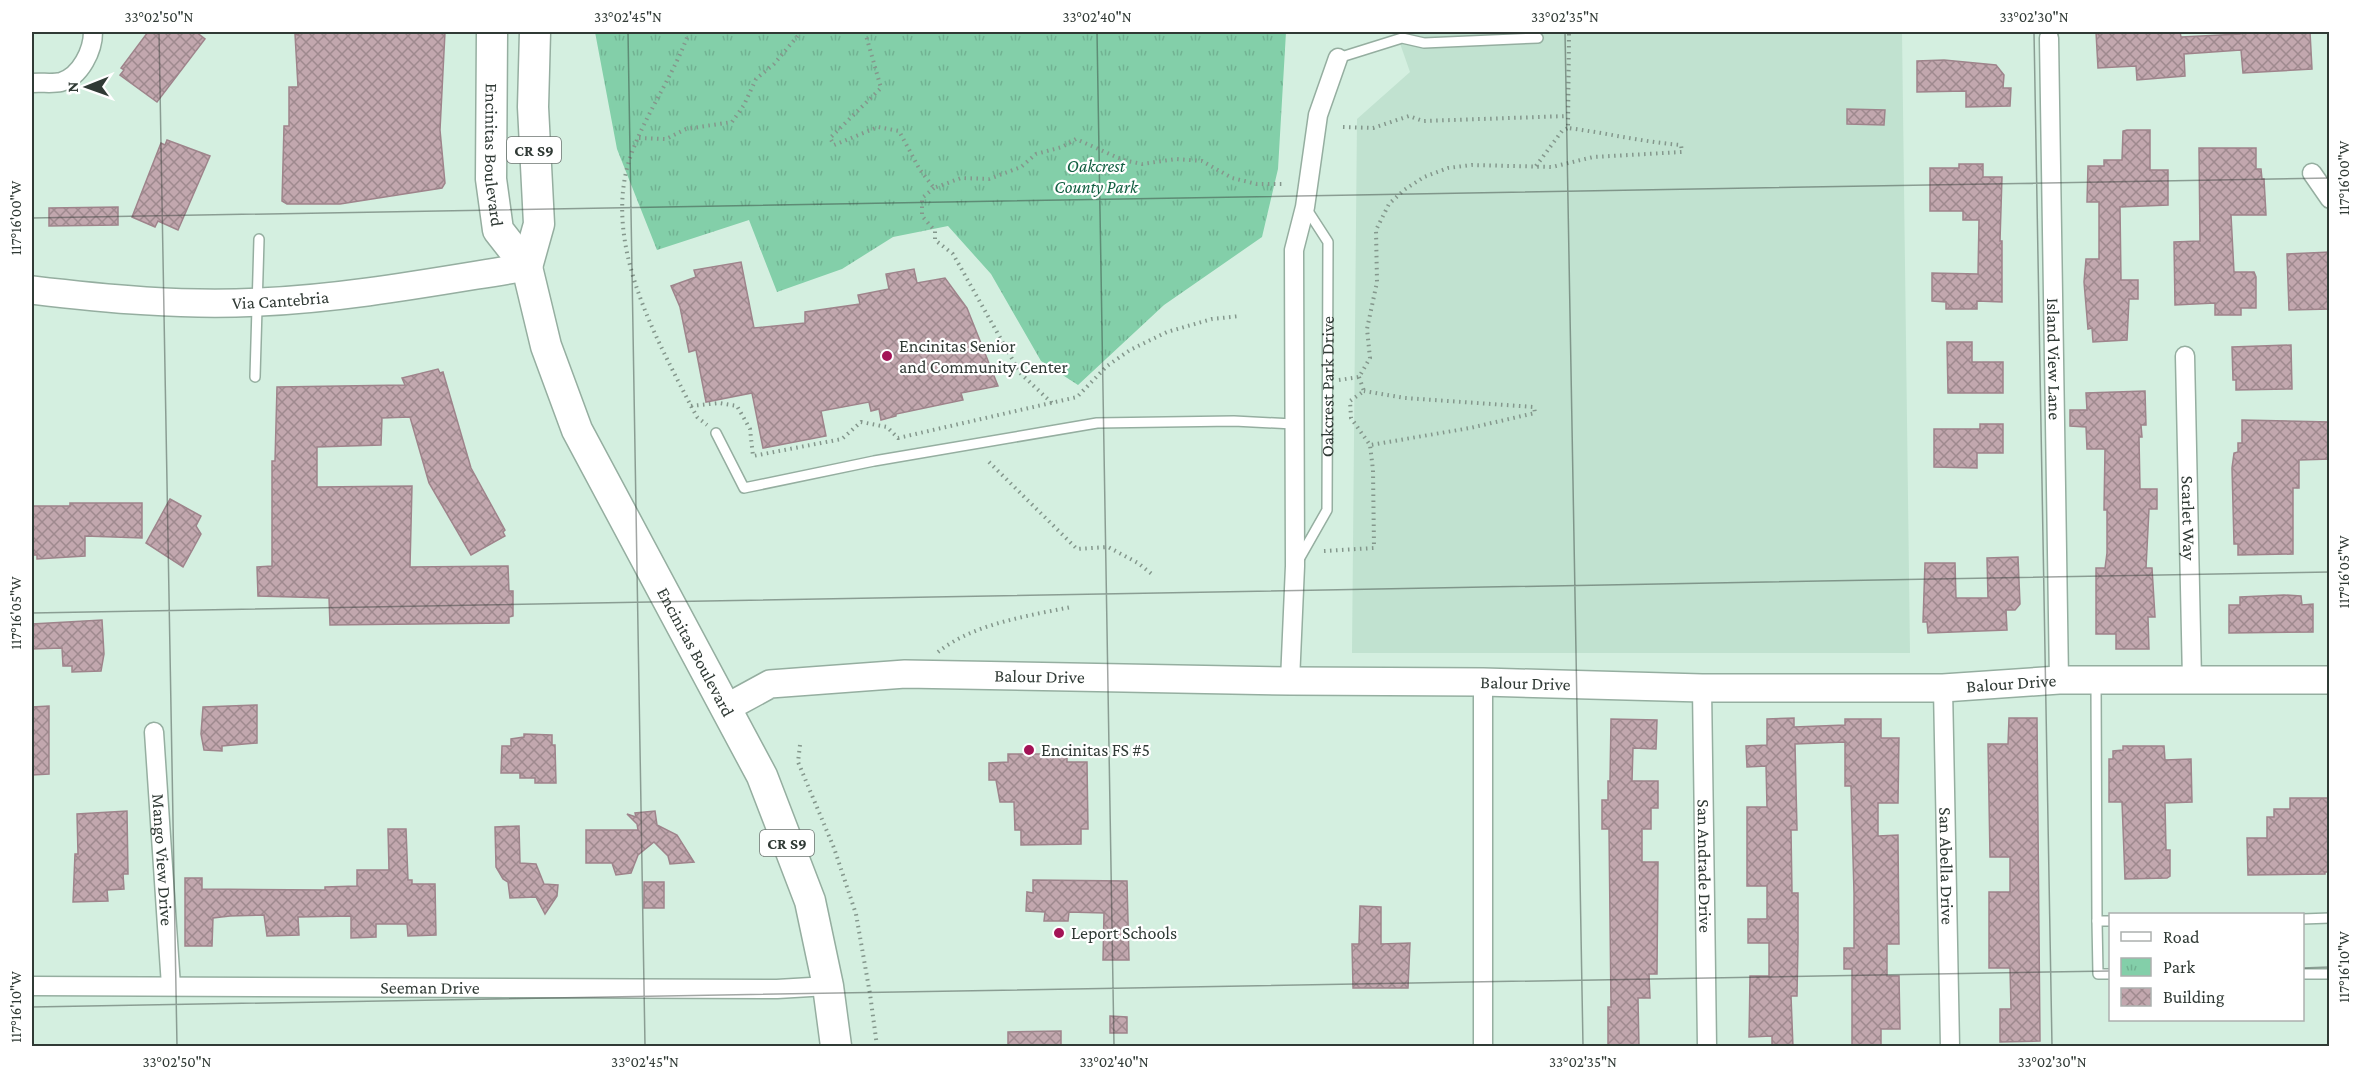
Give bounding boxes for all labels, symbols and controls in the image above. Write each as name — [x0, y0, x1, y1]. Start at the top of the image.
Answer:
text: 33°02'50"N — [125, 9, 194, 25]
text: 33°02'45"N — [594, 9, 662, 25]
text: 33°02'40"N — [1062, 9, 1132, 25]
text: 33°02'35"N — [1531, 9, 1599, 25]
text: 33°02'30"N — [1999, 9, 2069, 25]
north arrow — [57, 57, 117, 117]
text: N — [64, 82, 81, 93]
street label: Encinitas Boulevard — [481, 83, 507, 228]
road number: CR S9 — [507, 137, 561, 163]
text: 117°16'00"W — [2336, 141, 2352, 215]
park label: Oakcrest County Park — [1054, 156, 1139, 197]
text: 117°16'00"W — [8, 181, 24, 255]
street label: Via Cantebria — [232, 287, 330, 313]
street label: Island View Lane — [2043, 298, 2065, 420]
street label: Oakcrest Park Drive — [1317, 316, 1338, 457]
place label: Encinitas Senior and Community Center — [899, 336, 1069, 377]
marker: Encinitas Senior and Community Center — [880, 349, 894, 363]
street label: Scarlet Way — [2178, 475, 2199, 561]
text: 117°16'05"W — [2336, 535, 2352, 609]
text: 117°16'05"W — [8, 576, 24, 650]
street label: Encinitas Boulevard — [653, 584, 739, 721]
street label: Balour Drive — [994, 666, 1085, 687]
street label: Balour Drive — [1965, 670, 2057, 696]
street label: Balour Drive — [1480, 672, 1571, 694]
place label: Encinitas FS #5 — [1041, 740, 1150, 760]
marker: Encinitas FS #5 — [1022, 743, 1036, 757]
street label: Mango View Drive — [148, 793, 177, 926]
street label: San Andrade Drive — [1694, 799, 1715, 933]
street label: San Abella Drive — [1935, 807, 1958, 925]
road number: CR S9 — [760, 830, 814, 856]
legend — [2109, 913, 2304, 1021]
place label: Leport Schools — [1071, 923, 1177, 943]
marker: Leport Schools — [1052, 926, 1066, 940]
text: Road — [2163, 927, 2200, 947]
text: 117°16'10"W — [2336, 931, 2352, 1003]
text: Park — [2163, 957, 2195, 977]
text: 117°16'10"W — [8, 971, 24, 1043]
street label: Seeman Drive — [380, 977, 480, 998]
text: Building — [2163, 987, 2225, 1007]
text: 33°02'50"N — [143, 1054, 212, 1070]
text: 33°02'45"N — [611, 1054, 679, 1070]
text: 33°02'40"N — [1079, 1054, 1149, 1070]
text: 33°02'35"N — [1549, 1054, 1617, 1070]
text: 33°02'30"N — [2017, 1054, 2087, 1070]

